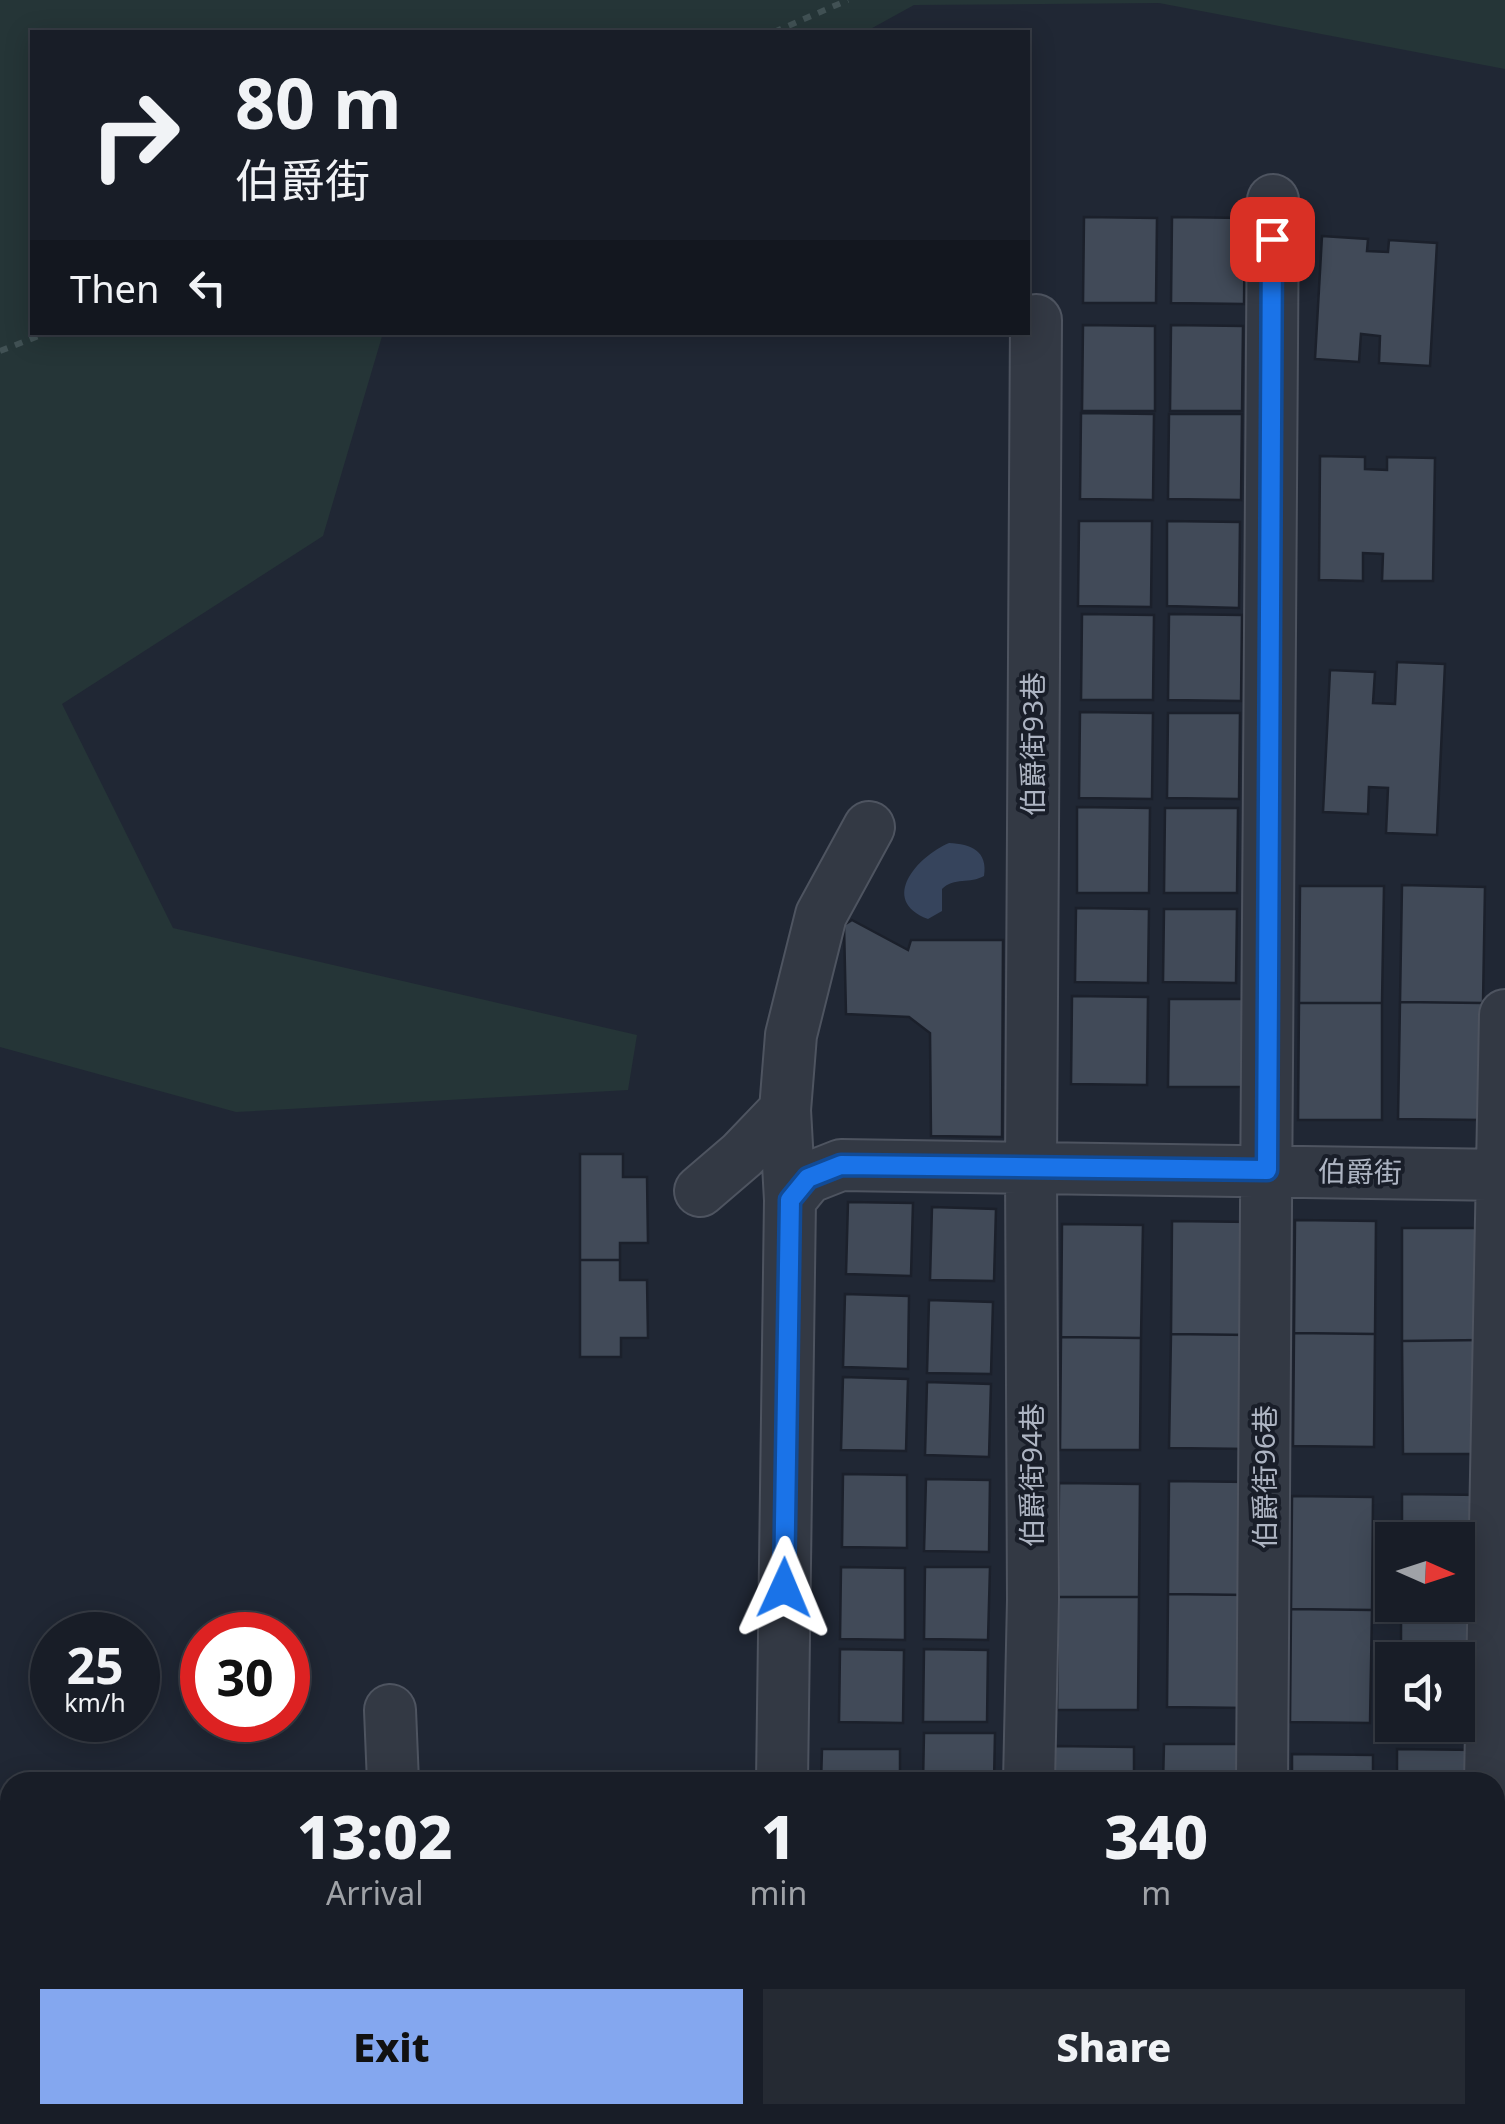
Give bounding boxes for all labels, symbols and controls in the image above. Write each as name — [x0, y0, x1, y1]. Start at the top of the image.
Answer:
text: 80 m — [235, 54, 402, 150]
icon: right — [70, 70, 200, 200]
text: 伯爵街 — [235, 149, 370, 210]
pin — [1230, 197, 1315, 282]
icon: arrive — [1245, 212, 1300, 267]
icon: left — [180, 260, 235, 315]
text: Then — [70, 262, 160, 314]
street label: 伯爵街93巷 — [1013, 672, 1051, 816]
street label: 伯爵街 — [1318, 1151, 1402, 1191]
street label: 伯爵街94巷 — [1012, 1403, 1050, 1547]
street label: 伯爵街96巷 — [1245, 1405, 1283, 1549]
north arrow — [1375, 1522, 1475, 1622]
map controls — [1375, 1522, 1475, 1742]
position arrow — [732, 1536, 836, 1640]
speed limit sign: 30 — [180, 1612, 310, 1742]
text: 25 — [66, 1631, 124, 1699]
button: sound — [1375, 1642, 1475, 1742]
text: km/h — [64, 1685, 126, 1719]
text: 13:02 — [297, 1795, 453, 1877]
text: 1 — [761, 1795, 796, 1877]
text: 340 — [1104, 1795, 1208, 1877]
text: Arrival — [326, 1871, 424, 1914]
text: min — [749, 1871, 807, 1914]
text: m — [1141, 1871, 1171, 1914]
button: Exit — [40, 1989, 743, 2104]
button: Share — [763, 1989, 1465, 2104]

